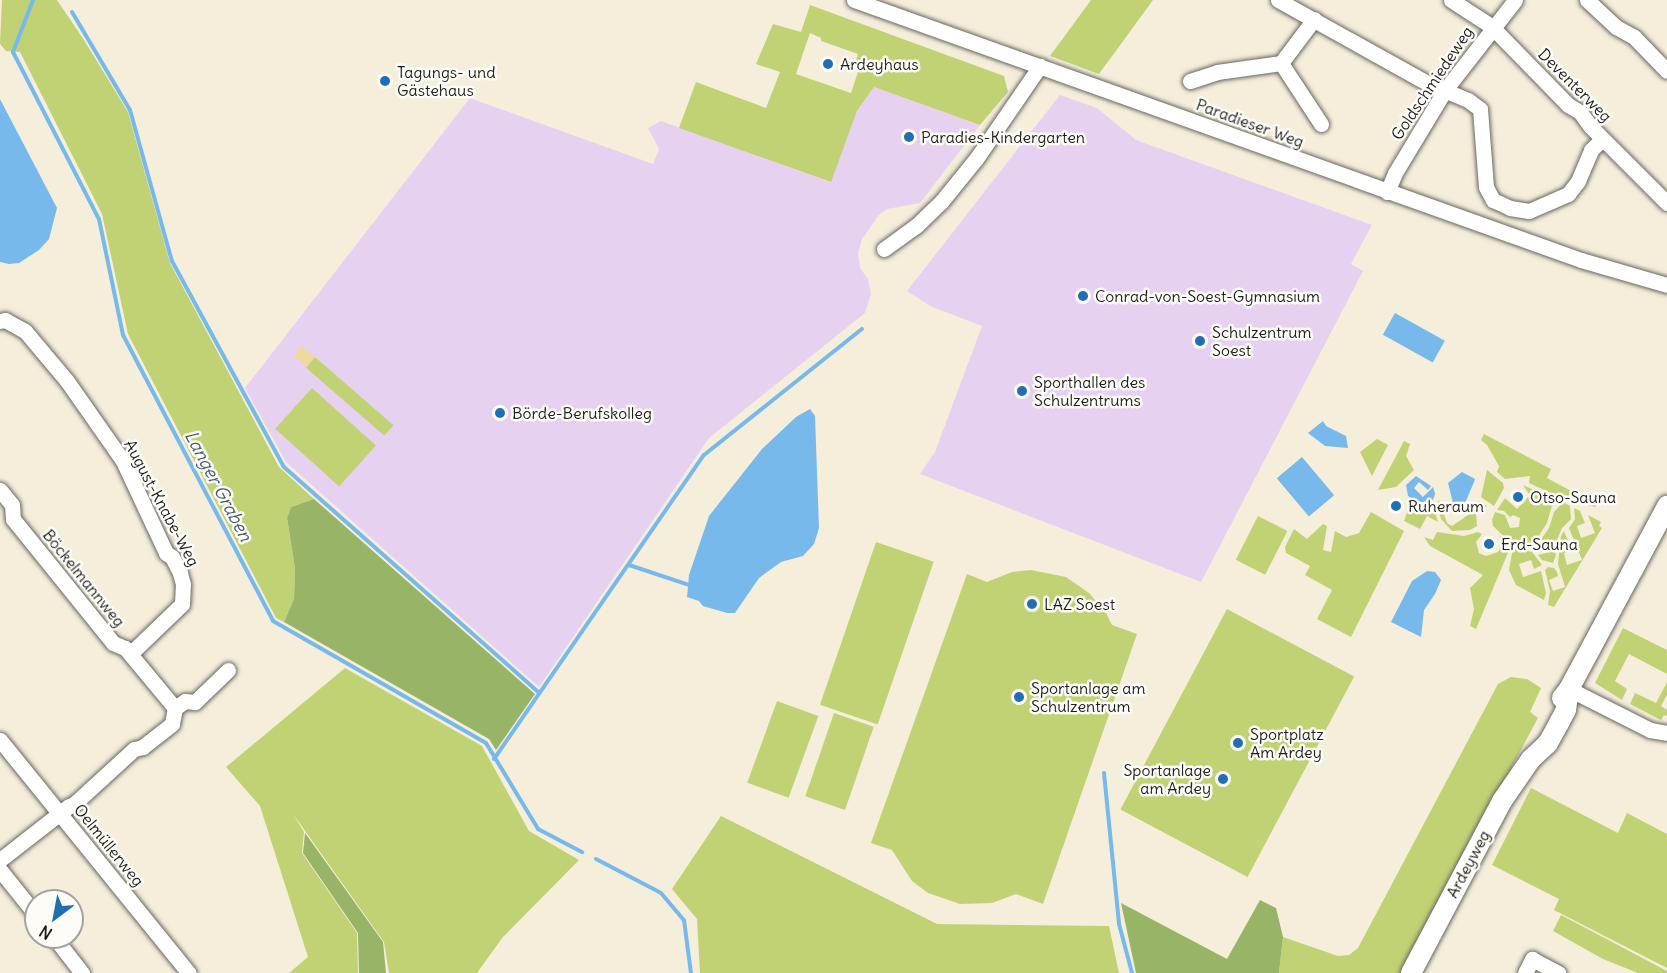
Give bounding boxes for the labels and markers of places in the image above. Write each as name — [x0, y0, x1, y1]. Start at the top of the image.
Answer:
place label: Ardeyhaus — [840, 54, 919, 74]
marker: Ardeyhaus — [821, 57, 835, 71]
place label: Tagungs- und Gästehaus — [397, 62, 496, 100]
marker: Tagungs- und Gästehaus — [378, 74, 392, 88]
place label: Paradies-Kindergarten — [921, 127, 1085, 147]
marker: Paradies-Kindergarten — [902, 130, 916, 144]
place label: Conrad-von-Soest-Gymnasium — [1095, 286, 1320, 306]
marker: Conrad-von-Soest-Gymnasium — [1076, 289, 1090, 303]
place label: Schulzentrum Soest — [1212, 322, 1312, 360]
marker: Schulzentrum Soest — [1193, 334, 1207, 348]
place label: Sporthallen des Schulzentrums — [1034, 372, 1145, 410]
marker: Sporthallen des Schulzentrums — [1015, 384, 1029, 398]
place label: Börde-Berufskolleg — [512, 403, 652, 423]
marker: Börde-Berufskolleg — [493, 406, 507, 420]
place label: Otso-Sauna — [1530, 487, 1616, 507]
marker: Otso-Sauna — [1511, 490, 1525, 504]
place label: Ruheraum — [1408, 496, 1484, 516]
marker: Ruheraum — [1389, 499, 1403, 513]
place label: Erd-Sauna — [1501, 534, 1578, 554]
marker: Erd-Sauna — [1482, 537, 1496, 551]
place label: LAZ Soest — [1044, 594, 1115, 614]
marker: LAZ Soest — [1025, 597, 1039, 611]
place label: Sportanlage am Schulzentrum — [1031, 678, 1146, 716]
marker: Sportanlage am Schulzentrum — [1012, 690, 1026, 704]
place label: Sportplatz Am Ardey — [1250, 724, 1324, 762]
marker: Sportplatz Am Ardey — [1231, 736, 1245, 750]
place label: Sportanlage am Ardey — [1123, 760, 1211, 798]
marker: Sportanlage am Ardey — [1216, 772, 1230, 786]

